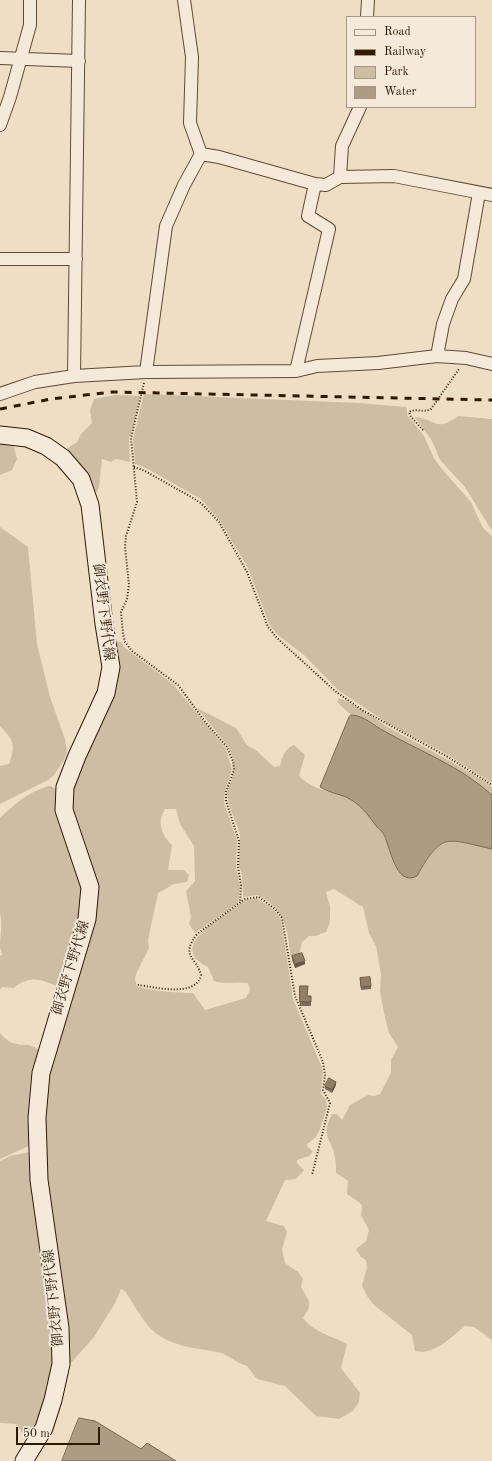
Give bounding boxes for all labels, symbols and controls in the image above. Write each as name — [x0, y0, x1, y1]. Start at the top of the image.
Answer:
legend — [346, 16, 476, 108]
text: Road — [384, 26, 411, 38]
text: Railway — [384, 46, 426, 58]
text: Park — [384, 66, 409, 78]
text: Water — [384, 86, 416, 98]
street label: 御衣野下野代線 — [89, 562, 117, 662]
street label: 御衣野下野代線 — [49, 919, 93, 1017]
street label: 御衣野下野代線 — [41, 1248, 67, 1348]
scale bar — [18, 1419, 102, 1445]
text: 50 m — [23, 1428, 50, 1440]

